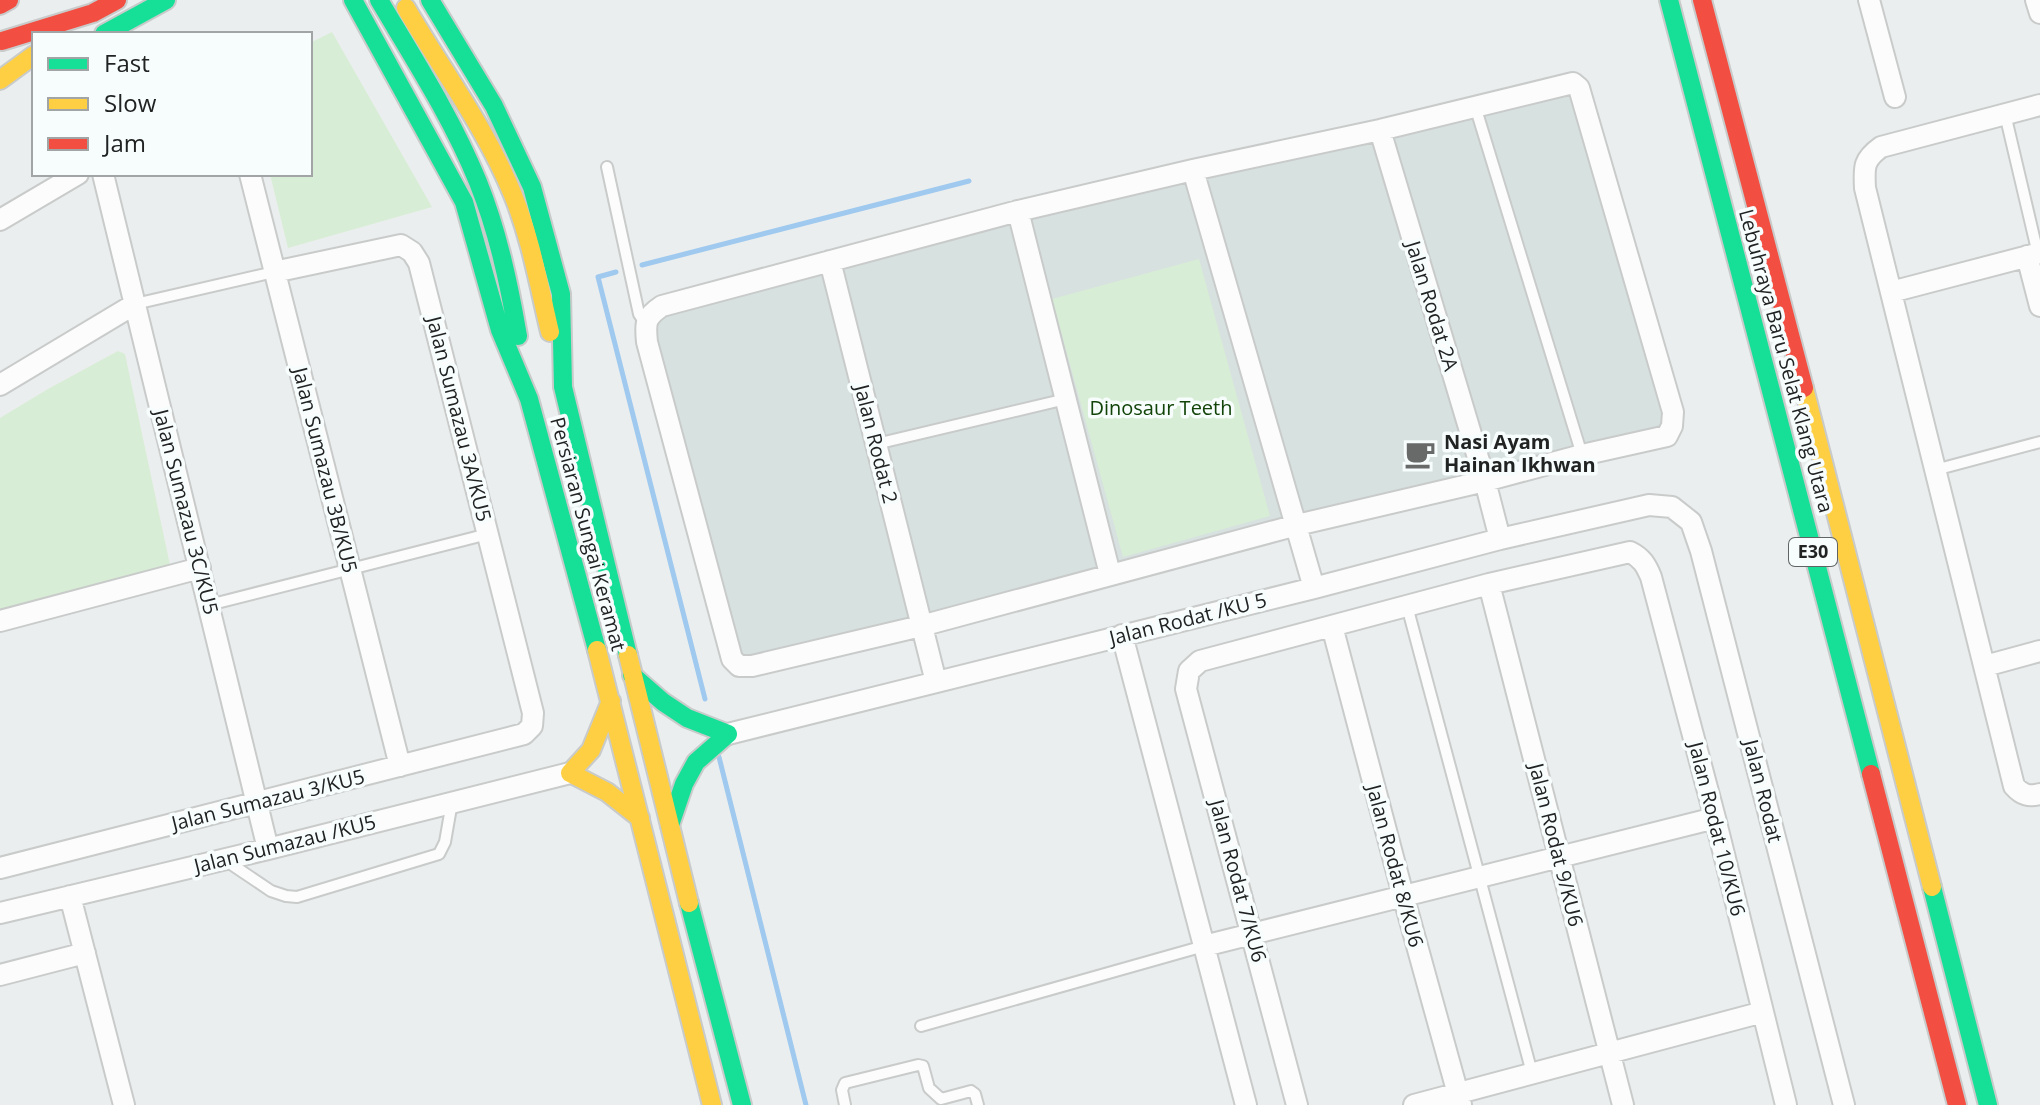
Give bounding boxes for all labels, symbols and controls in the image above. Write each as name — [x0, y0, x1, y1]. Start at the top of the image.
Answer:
legend — [32, 32, 312, 176]
text: Fast — [104, 46, 150, 79]
text: Slow — [104, 86, 157, 119]
text: Jam — [102, 126, 146, 159]
street label: Lebuhraya Baru Selat Klang Utara — [1733, 206, 1840, 516]
street label: Jalan Rodat 2A — [1399, 236, 1465, 374]
street label: Jalan Sumazau 3A/KU5 — [420, 311, 498, 524]
street label: Jalan Sumazau 3B/KU5 — [286, 362, 364, 575]
street label: Jalan Rodat 2 — [848, 380, 904, 506]
park label: Dinosaur Teeth — [1089, 394, 1233, 421]
street label: Jalan Sumazau 3C/KU5 — [147, 405, 225, 617]
street label: Persiaran Sungai Keramat — [544, 414, 633, 654]
place label: Nasi Ayam Hainan Ikhwan — [1444, 428, 1596, 478]
cafe icon: Nasi Ayam Hainan Ikhwan — [1403, 437, 1437, 471]
road number: E30 — [1789, 538, 1837, 566]
street label: Jalan Rodat /KU 5 — [1105, 586, 1269, 652]
street label: Jalan Rodat — [1737, 735, 1789, 845]
street label: Jalan Rodat 10/KU6 — [1682, 737, 1752, 919]
street label: Jalan Rodat 9/KU6 — [1523, 759, 1590, 929]
street label: Jalan Sumazau 3/KU5 — [167, 762, 367, 837]
street label: Jalan Rodat 8/KU6 — [1360, 780, 1430, 950]
street label: Jalan Rodat 7/KU6 — [1203, 795, 1273, 965]
street label: Jalan Sumazau /KU5 — [189, 808, 379, 880]

